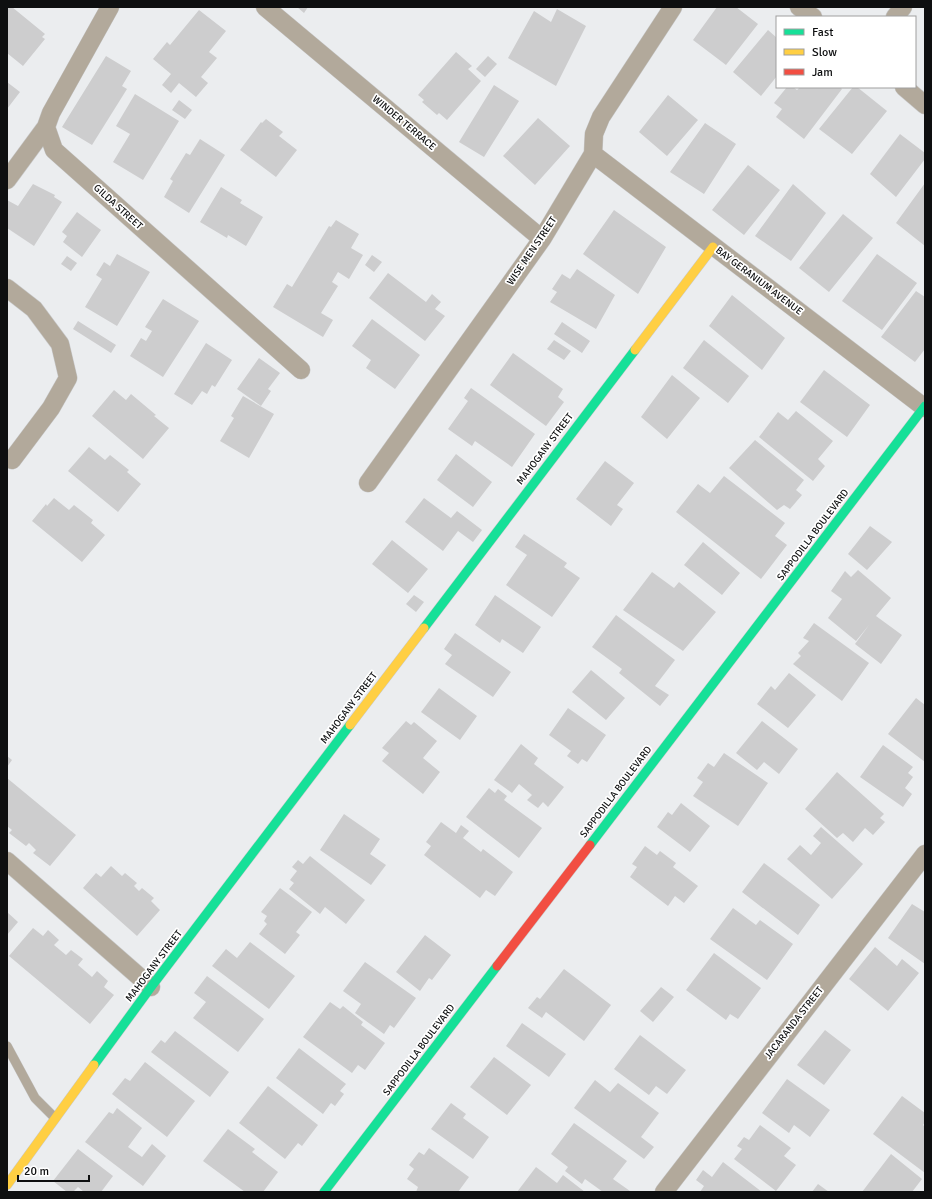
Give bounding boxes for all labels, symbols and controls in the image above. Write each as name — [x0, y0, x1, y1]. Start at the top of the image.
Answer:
legend — [776, 16, 916, 88]
text: Fast — [812, 25, 833, 40]
text: Slow — [812, 45, 837, 60]
text: Jam — [812, 65, 833, 80]
street label: WINDER TERRACE — [370, 93, 438, 153]
street label: GILDA STREET — [91, 182, 145, 232]
street label: WISE MEN STREET — [505, 214, 559, 288]
street label: BAY GERANIUM AVENUE — [713, 244, 805, 318]
street label: MAHOGANY STREET — [514, 411, 576, 487]
street label: SAPPODILLA BOULEVARD — [775, 487, 851, 583]
street label: MAHOGANY STREET — [318, 670, 380, 746]
street label: SAPPODILLA BOULEVARD — [578, 744, 654, 840]
street label: MAHOGANY STREET — [123, 928, 185, 1004]
street label: JACARANDA STREET — [762, 984, 826, 1062]
street label: SAPPODILLA BOULEVARD — [381, 1002, 457, 1098]
scale bar — [18, 1157, 89, 1183]
text: 20 m — [24, 1164, 49, 1179]

